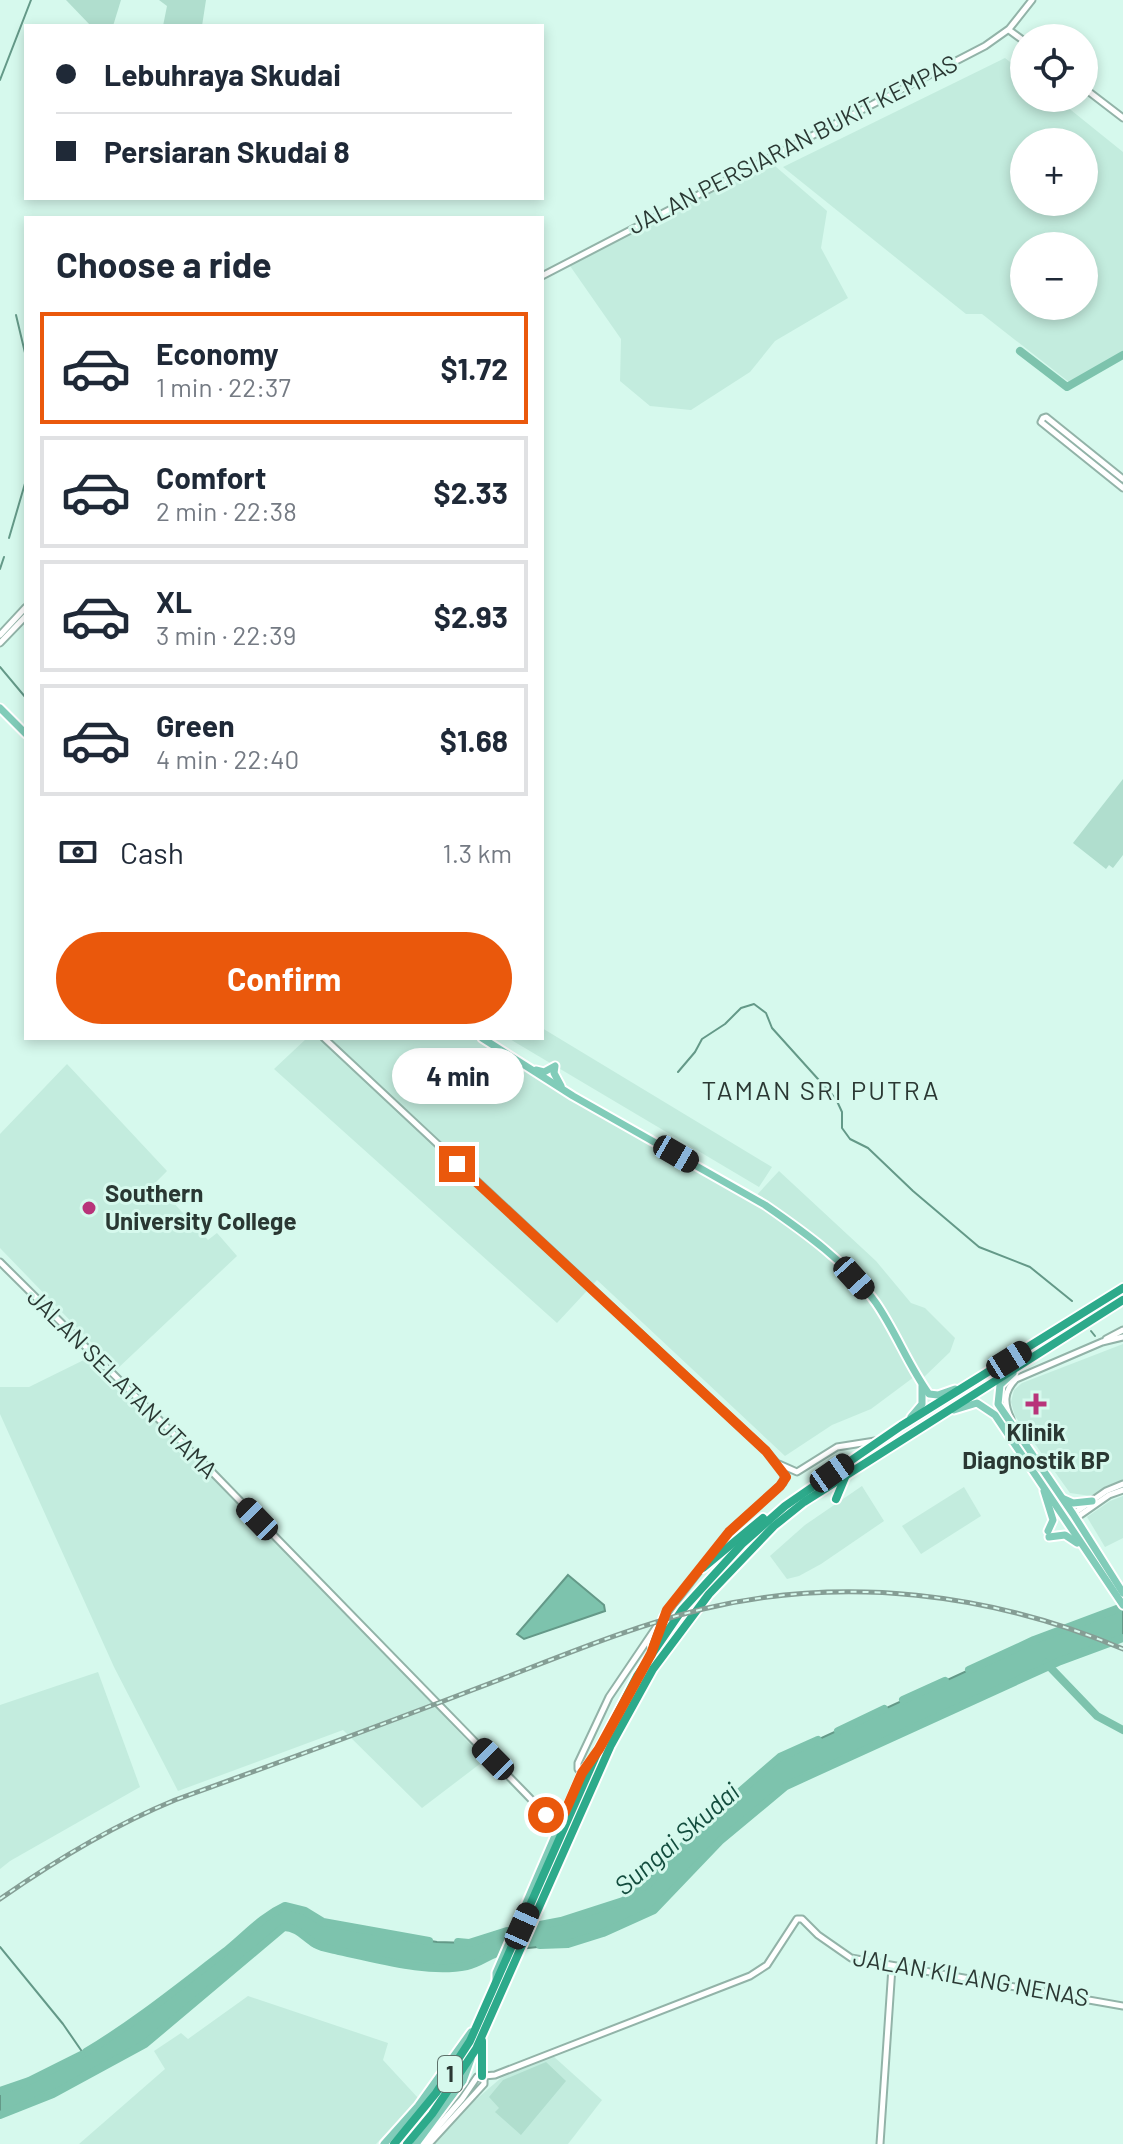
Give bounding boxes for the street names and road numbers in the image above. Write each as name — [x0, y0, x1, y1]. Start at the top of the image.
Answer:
street label: JALAN PERSIARAN BUKIT KEMPAS — [623, 48, 962, 240]
street label: JALAN SELATAN UTAMA — [22, 1282, 224, 1484]
street label: JALAN KILANG NENAS — [851, 1942, 1091, 2012]
road number: 1 — [438, 2056, 462, 2092]

